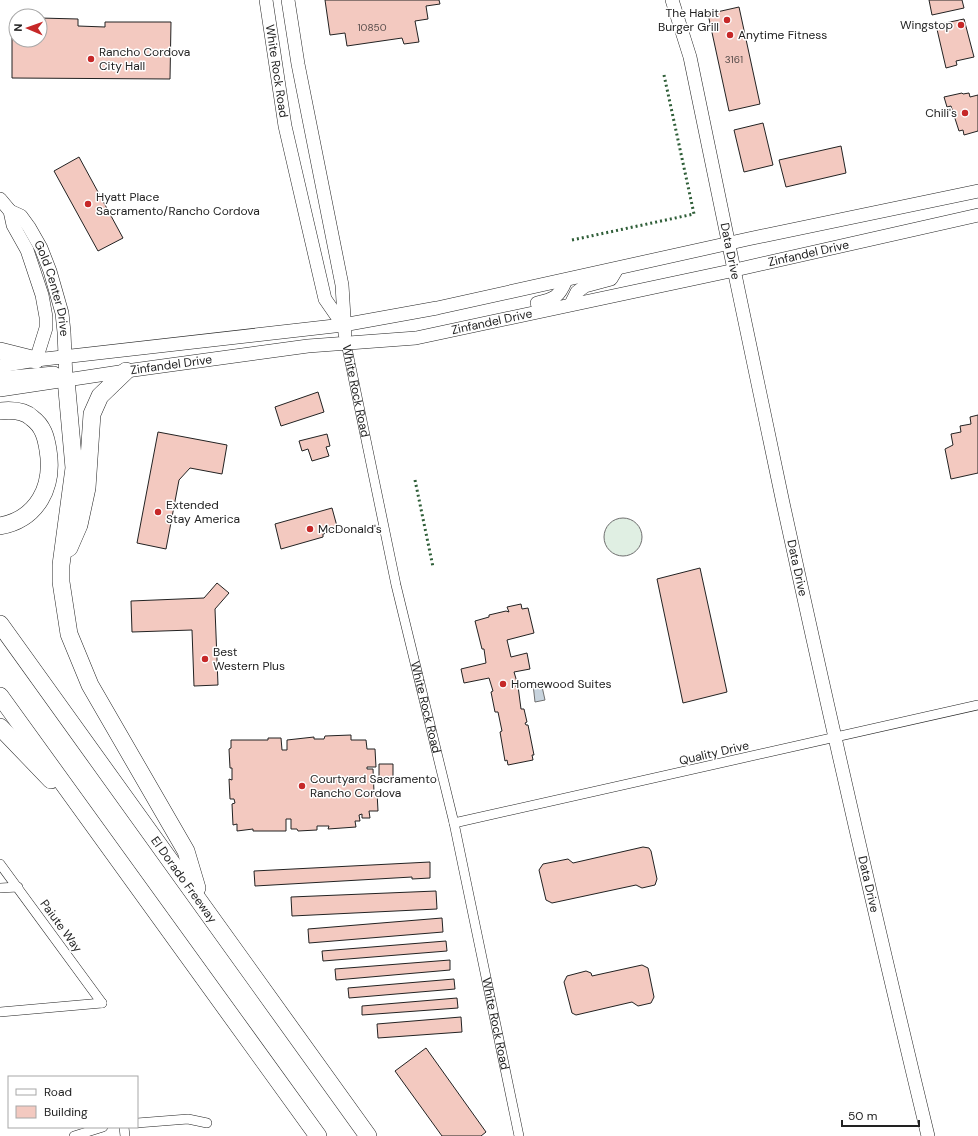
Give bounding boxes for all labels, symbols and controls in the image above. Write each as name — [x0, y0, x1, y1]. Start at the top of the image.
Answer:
place label: The Habit Burger Grill — [658, 5, 719, 35]
north arrow — [8, 8, 48, 48]
marker: The Habit Burger Grill — [722, 15, 732, 25]
place label: Wingstop — [900, 17, 953, 33]
marker: Wingstop — [956, 20, 966, 30]
house number: 10850 — [358, 21, 387, 34]
text: N — [11, 23, 25, 32]
street label: White Rock Road — [262, 24, 292, 119]
place label: Anytime Fitness — [738, 27, 827, 43]
marker: Anytime Fitness — [725, 30, 735, 40]
place label: Rancho Cordova City Hall — [99, 44, 190, 74]
house number: 3161 — [725, 53, 743, 66]
marker: Rancho Cordova City Hall — [86, 54, 96, 64]
place label: Chili's — [925, 105, 957, 121]
marker: Chili's — [960, 108, 970, 118]
place label: Hyatt Place Sacramento/Rancho Cordova — [96, 189, 260, 219]
marker: Hyatt Place Sacramento/Rancho Cordova — [83, 199, 93, 209]
street label: Data Drive — [717, 221, 744, 281]
street label: Zinfandel Drive — [767, 236, 851, 270]
street label: Gold Center Drive — [30, 237, 72, 337]
street label: Zinfandel Drive — [450, 305, 534, 338]
street label: White Rock Road — [339, 343, 373, 439]
street label: Zinfandel Drive — [129, 351, 213, 378]
place label: Extended Stay America — [166, 497, 240, 527]
marker: Extended Stay America — [153, 507, 163, 517]
place label: McDonald's — [318, 521, 382, 537]
marker: McDonald's — [305, 524, 315, 534]
street label: Data Drive — [783, 538, 811, 598]
place label: Best Western Plus — [213, 644, 285, 674]
marker: Best Western Plus — [200, 654, 210, 664]
street label: White Rock Road — [407, 660, 445, 755]
place label: Homewood Suites — [511, 676, 612, 692]
marker: Homewood Suites — [498, 679, 508, 689]
street label: Quality Drive — [677, 737, 751, 769]
place label: Courtyard Sacramento Rancho Cordova — [310, 771, 437, 801]
marker: Courtyard Sacramento Rancho Cordova — [297, 781, 307, 791]
street label: El Dorado Freeway — [147, 833, 221, 927]
street label: Data Drive — [854, 854, 883, 914]
street label: Paiute Way — [36, 896, 86, 956]
street label: White Rock Road — [478, 976, 513, 1071]
legend — [8, 1076, 138, 1128]
text: Road — [44, 1084, 72, 1100]
scale bar — [842, 1102, 919, 1128]
text: Building — [44, 1104, 88, 1120]
text: 50 m — [848, 1108, 877, 1124]

